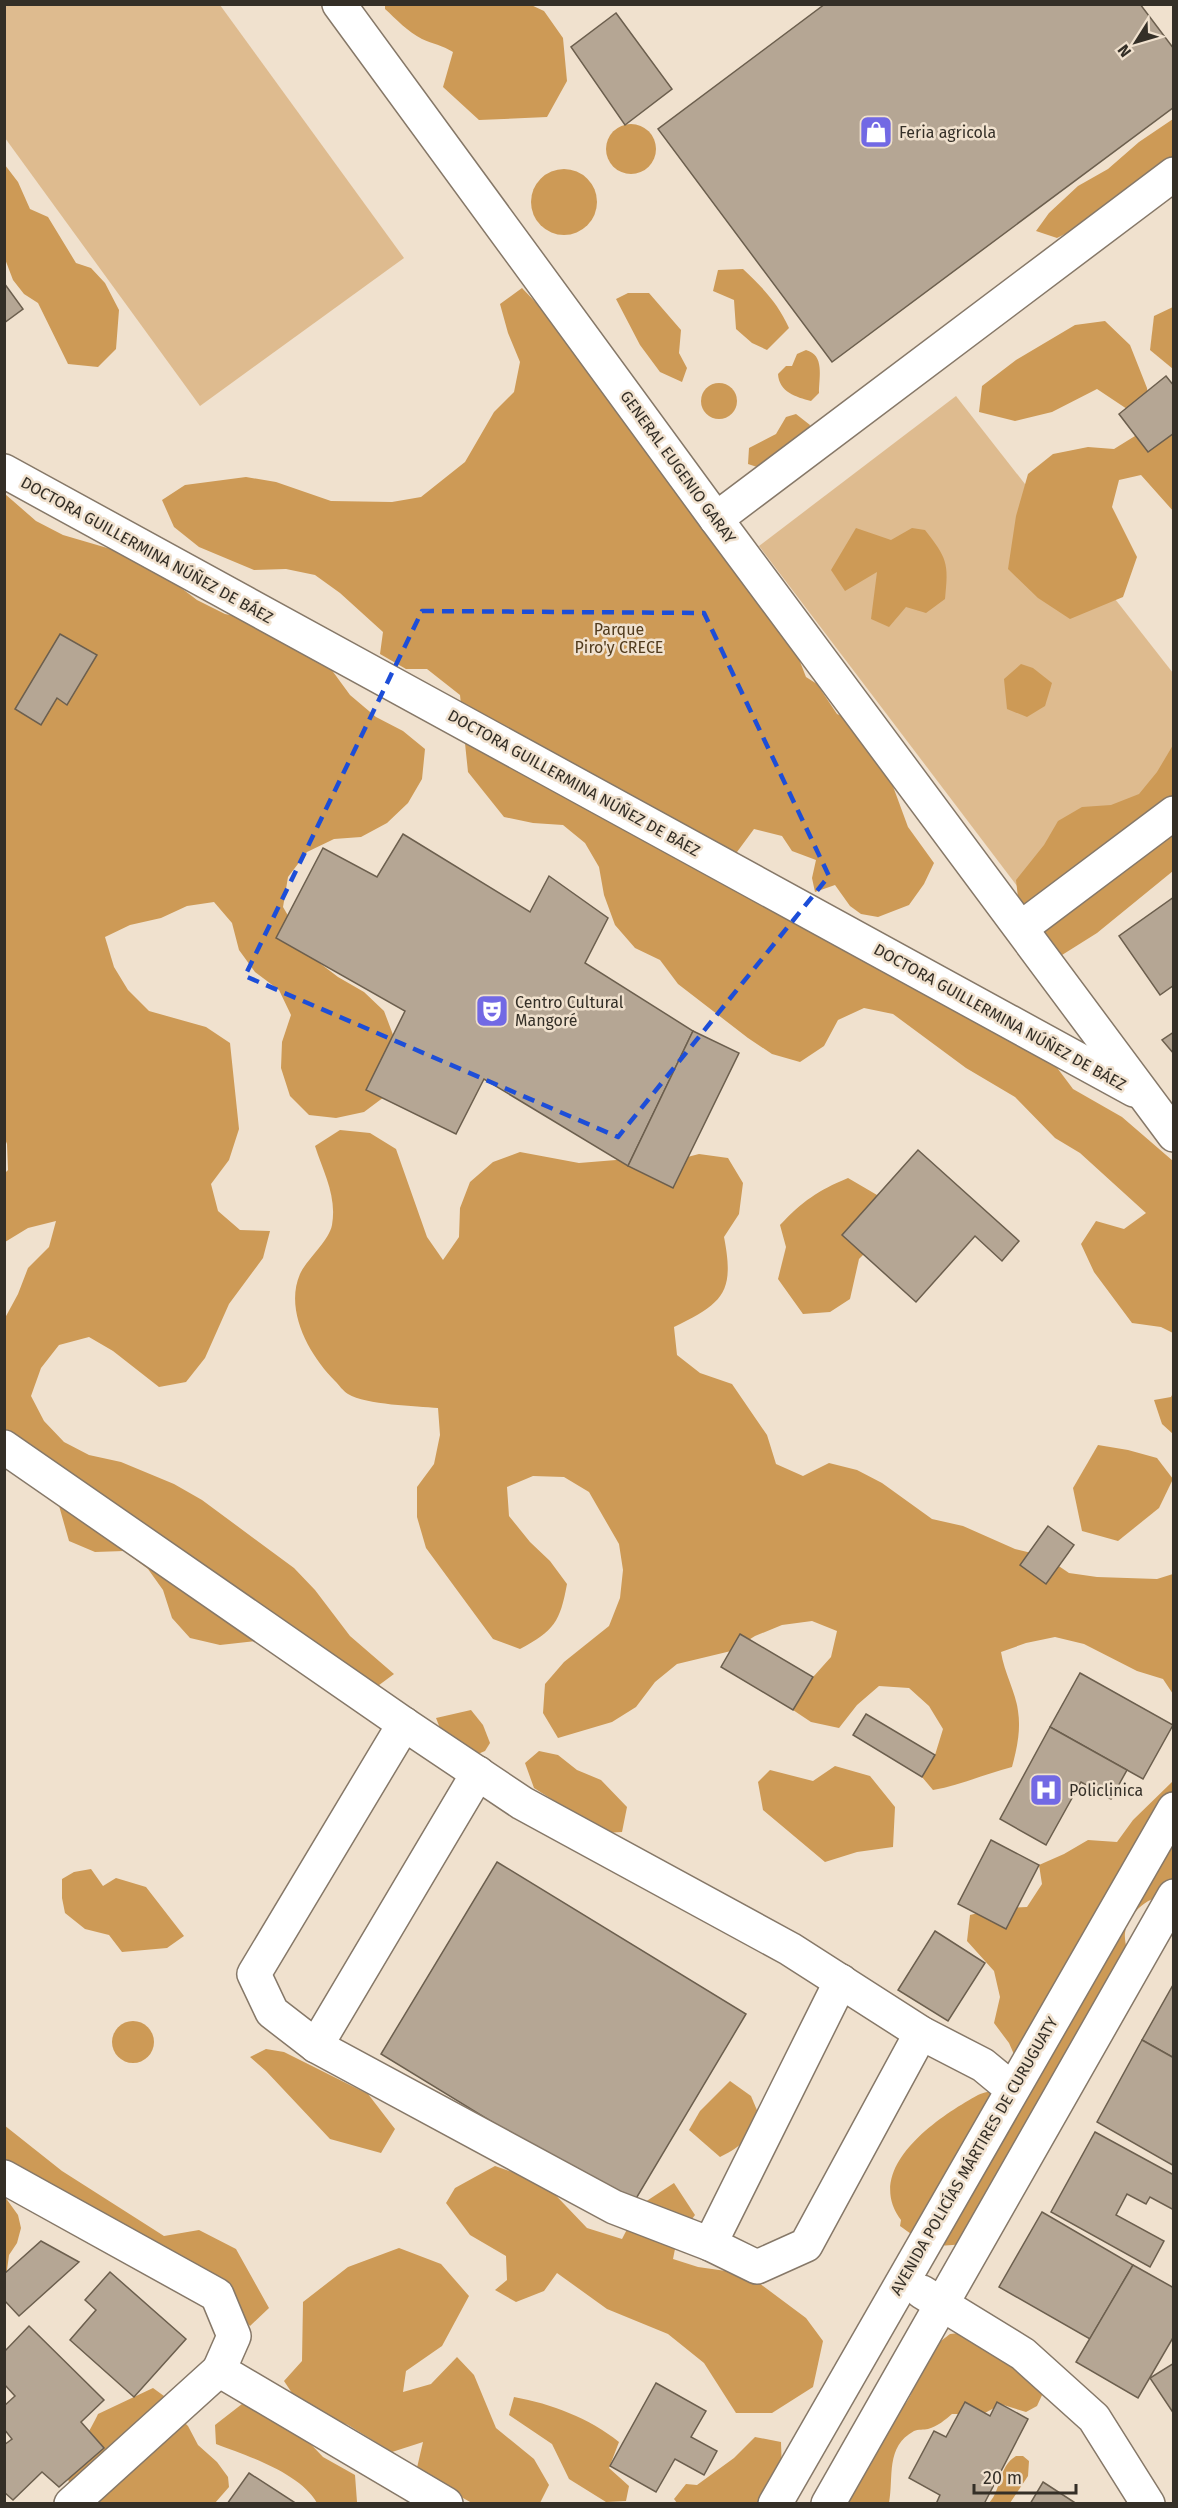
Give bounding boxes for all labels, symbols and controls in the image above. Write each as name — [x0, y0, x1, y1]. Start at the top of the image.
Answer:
north arrow — [1106, 12, 1166, 72]
text: N — [1114, 41, 1135, 61]
shop icon: Feria agricola — [858, 114, 894, 150]
place label: Feria agricola — [899, 123, 996, 142]
street label: GENERAL EUGENIO GARAY — [616, 387, 740, 547]
street label: DOCTORA GUILLERMINA NÚÑEZ DE BÁEZ — [18, 472, 277, 627]
park label: Parque Piro'y CRECE — [575, 620, 663, 657]
street label: DOCTORA GUILLERMINA NÚÑEZ DE BÁEZ — [445, 705, 704, 860]
street label: DOCTORA GUILLERMINA NÚÑEZ DE BÁEZ — [871, 939, 1130, 1094]
theatre icon: Centro Cultural Mangoré — [474, 993, 510, 1029]
place label: Centro Cultural Mangoré — [515, 993, 624, 1030]
hospital icon: Policlinica — [1028, 1772, 1064, 1808]
place label: Policlinica — [1069, 1781, 1143, 1800]
street label: AVENIDA POLICÍAS MÁRTIRES DE CURUGUATY — [885, 2013, 1062, 2298]
scale bar — [974, 2457, 1076, 2495]
text: 20 m — [983, 2467, 1022, 2489]

